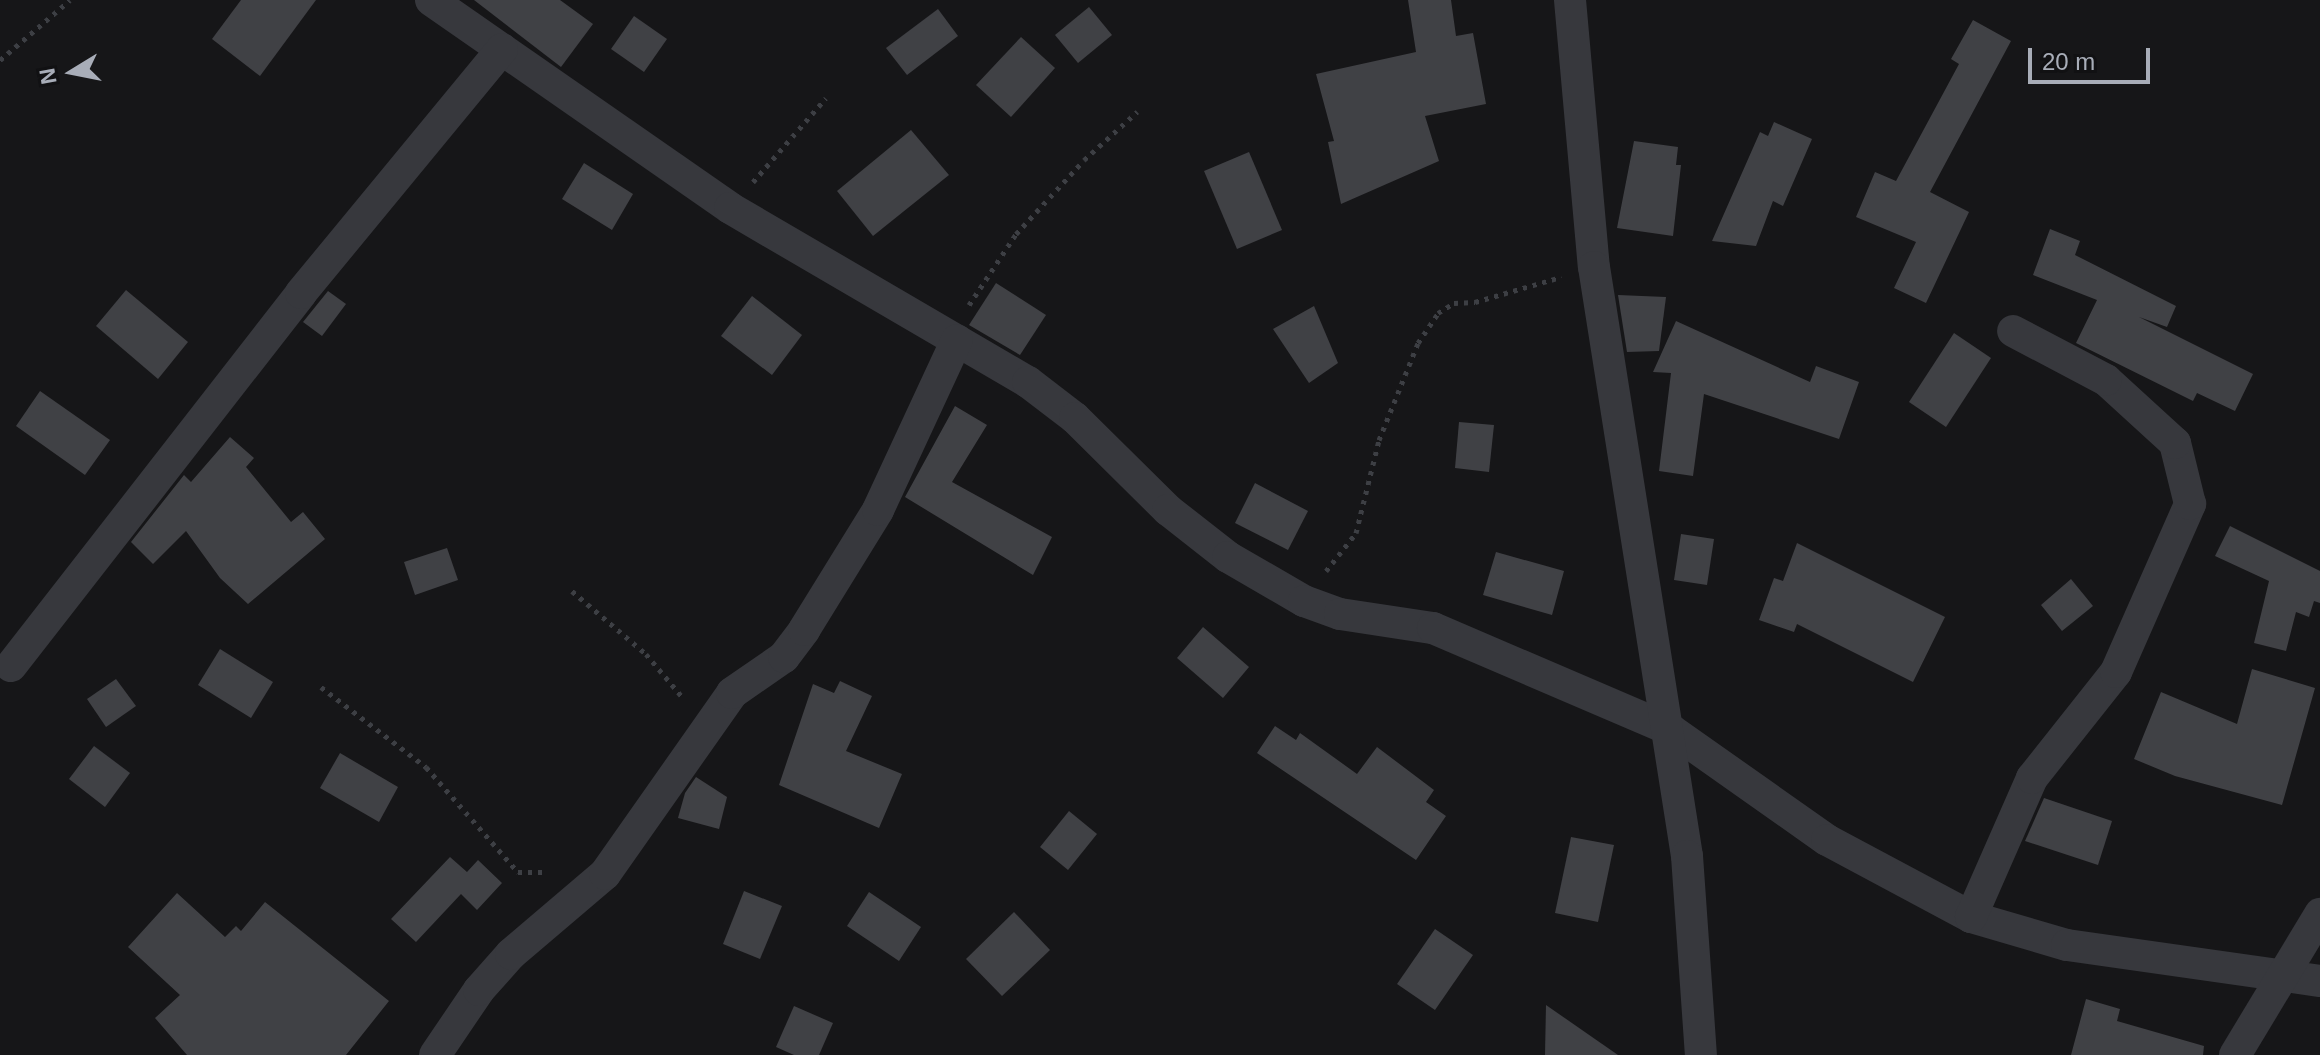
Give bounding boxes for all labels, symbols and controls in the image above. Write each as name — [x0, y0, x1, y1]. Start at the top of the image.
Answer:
north arrow — [32, 32, 112, 112]
scale bar — [2032, 32, 2154, 82]
text: 20 m — [2042, 48, 2095, 75]
text: N — [34, 66, 62, 86]

